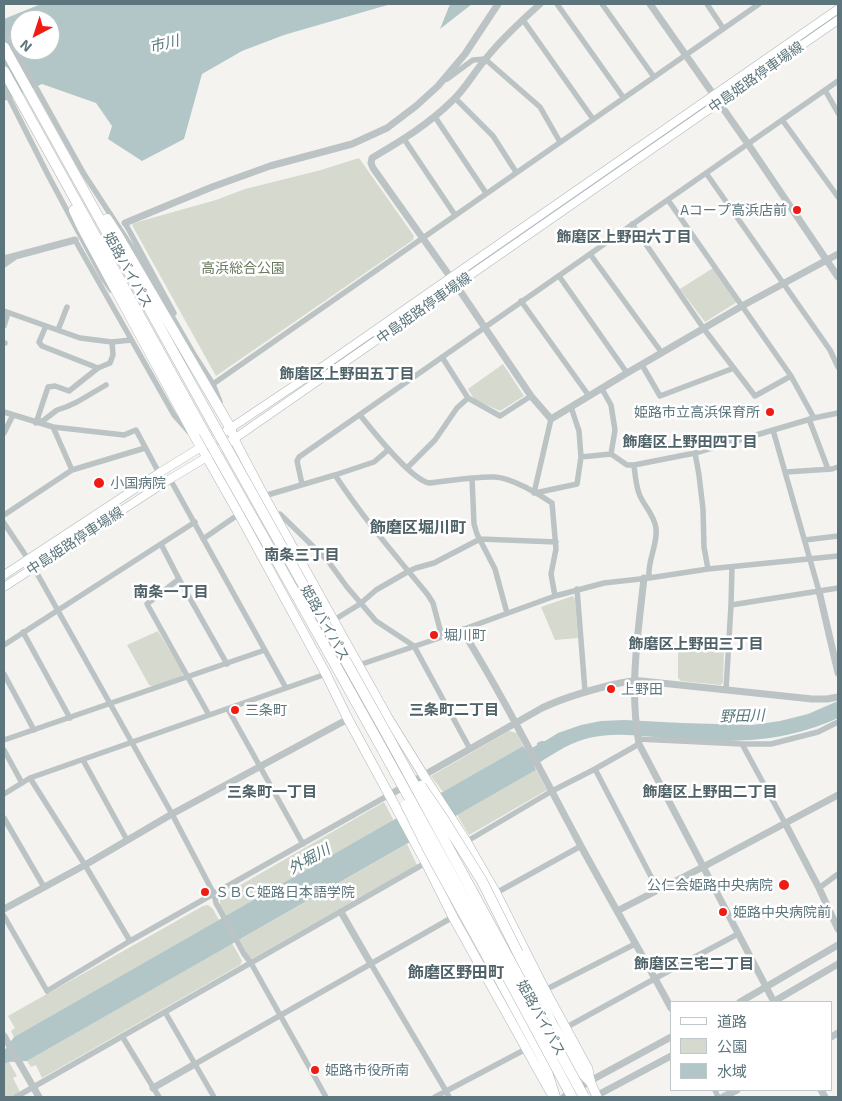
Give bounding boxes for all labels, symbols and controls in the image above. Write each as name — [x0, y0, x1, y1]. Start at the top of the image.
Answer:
north arrow — [10, 10, 60, 60]
water label: 市川 — [147, 32, 181, 56]
text: N — [16, 36, 35, 56]
street label: 中島姫路停車場線 — [705, 38, 807, 116]
place label: Aコープ高浜店前 — [680, 202, 787, 218]
marker: Aコープ高浜店前 — [791, 204, 803, 216]
district label: 飾磨区上野田六丁目 — [557, 228, 691, 246]
street label: 姫路バイパス — [100, 229, 156, 311]
park label: 高浜総合公園 — [201, 260, 285, 276]
street label: 中島姫路停車場線 — [373, 269, 475, 347]
district label: 飾磨区上野田五丁目 — [280, 365, 414, 383]
place label: 姫路市立高浜保育所 — [634, 404, 760, 420]
marker: 姫路市立高浜保育所 — [764, 406, 776, 418]
district label: 飾磨区上野田四丁目 — [623, 433, 757, 451]
place label: 小国病院 — [110, 475, 166, 491]
marker: 小国病院 — [92, 476, 106, 490]
street label: 中島姫路停車場線 — [23, 503, 127, 579]
district label: 飾磨区堀川町 — [370, 518, 466, 538]
district label: 南条三丁目 — [265, 546, 339, 564]
street label: 姫路バイパス — [297, 582, 353, 664]
district label: 南条一丁目 — [134, 583, 208, 601]
place label: 堀川町 — [444, 627, 486, 643]
marker: 堀川町 — [428, 629, 440, 641]
district label: 飾磨区上野田三丁目 — [629, 635, 763, 653]
place label: 上野田 — [621, 681, 663, 697]
marker: 上野田 — [605, 683, 617, 695]
district label: 三条町二丁目 — [409, 701, 499, 719]
place label: 三条町 — [245, 702, 287, 718]
marker: 三条町 — [229, 704, 241, 716]
water label: 野田川 — [719, 706, 765, 726]
district label: 三条町一丁目 — [227, 783, 317, 801]
district label: 飾磨区上野田二丁目 — [643, 783, 777, 801]
water label: 外堀川 — [285, 840, 333, 878]
place label: 公仁会姫路中央病院 — [647, 877, 773, 893]
marker: 公仁会姫路中央病院 — [777, 878, 791, 892]
place label: ＳＢＣ姫路日本語学院 — [215, 884, 355, 900]
marker: ＳＢＣ姫路日本語学院 — [199, 886, 211, 898]
place label: 姫路中央病院前 — [733, 904, 831, 920]
marker: 姫路中央病院前 — [717, 906, 729, 918]
district label: 飾磨区三宅二丁目 — [634, 955, 754, 973]
district label: 飾磨区野田町 — [408, 963, 504, 983]
street label: 姫路バイパス — [513, 977, 569, 1059]
legend — [670, 1001, 832, 1091]
text: 道路 — [717, 1012, 747, 1030]
text: 公園 — [717, 1037, 747, 1055]
place label: 姫路市役所南 — [325, 1062, 409, 1078]
text: 水域 — [717, 1062, 747, 1080]
marker: 姫路市役所南 — [309, 1064, 321, 1076]

